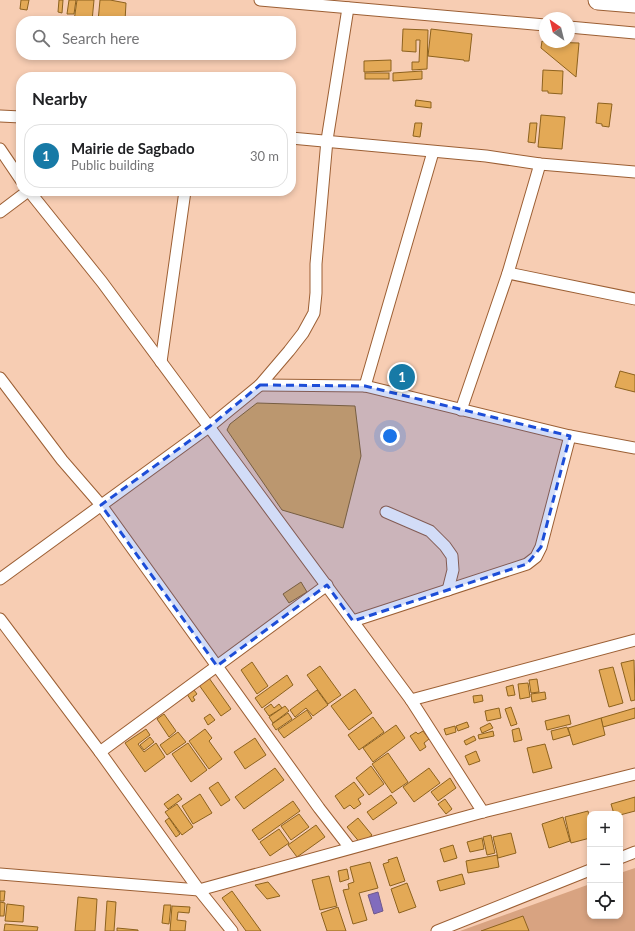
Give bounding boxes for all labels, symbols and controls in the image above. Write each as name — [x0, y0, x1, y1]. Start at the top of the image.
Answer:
north arrow — [539, 12, 575, 48]
search box — [16, 16, 296, 60]
icon: search — [30, 27, 52, 49]
text: Search here — [62, 29, 139, 47]
text: Nearby — [32, 88, 87, 109]
text: Mairie de Sagbado — [71, 139, 195, 157]
text: 1 — [42, 148, 50, 164]
text: 30 m — [250, 148, 279, 164]
text: Public building — [71, 157, 154, 173]
pin: 1 — [389, 362, 415, 392]
your location — [380, 426, 400, 446]
map controls — [587, 811, 623, 919]
button: + — [587, 811, 623, 847]
button: − — [587, 847, 623, 883]
button: locate — [587, 883, 623, 919]

